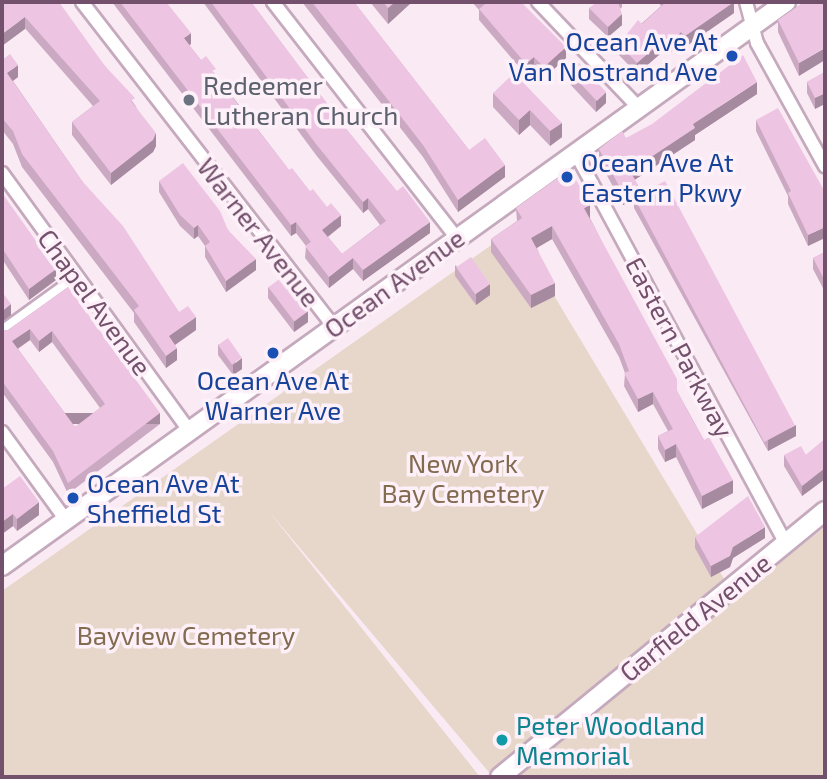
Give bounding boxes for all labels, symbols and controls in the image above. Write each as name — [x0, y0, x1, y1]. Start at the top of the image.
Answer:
place label: Ocean Ave At Van Nostrand Ave — [508, 25, 718, 86]
marker: Ocean Ave At Van Nostrand Ave — [724, 48, 740, 64]
place label: Redeemer Lutheran Church — [203, 69, 398, 130]
marker: Redeemer Lutheran Church — [181, 92, 197, 108]
place label: Ocean Ave At Eastern Pkwy — [581, 146, 742, 208]
street label: Warner Avenue — [191, 151, 327, 313]
marker: Ocean Ave At Eastern Pkwy — [559, 169, 575, 185]
street label: Chapel Avenue — [31, 222, 159, 382]
street label: Ocean Avenue — [318, 222, 470, 344]
street label: Eastern Parkway — [619, 251, 741, 443]
marker: Ocean Ave At Warner Ave — [265, 345, 281, 361]
place label: Ocean Ave At Warner Ave — [196, 364, 350, 426]
park label: New York Bay Cemetery — [381, 447, 545, 508]
place label: Ocean Ave At Sheffield St — [87, 467, 241, 528]
marker: Ocean Ave At Sheffield St — [65, 490, 81, 506]
street label: Garfield Avenue — [613, 546, 777, 688]
park label: Bayview Cemetery — [76, 619, 296, 651]
place label: Peter Woodland Memorial — [516, 709, 706, 770]
marker: Peter Woodland Memorial — [494, 732, 510, 748]

